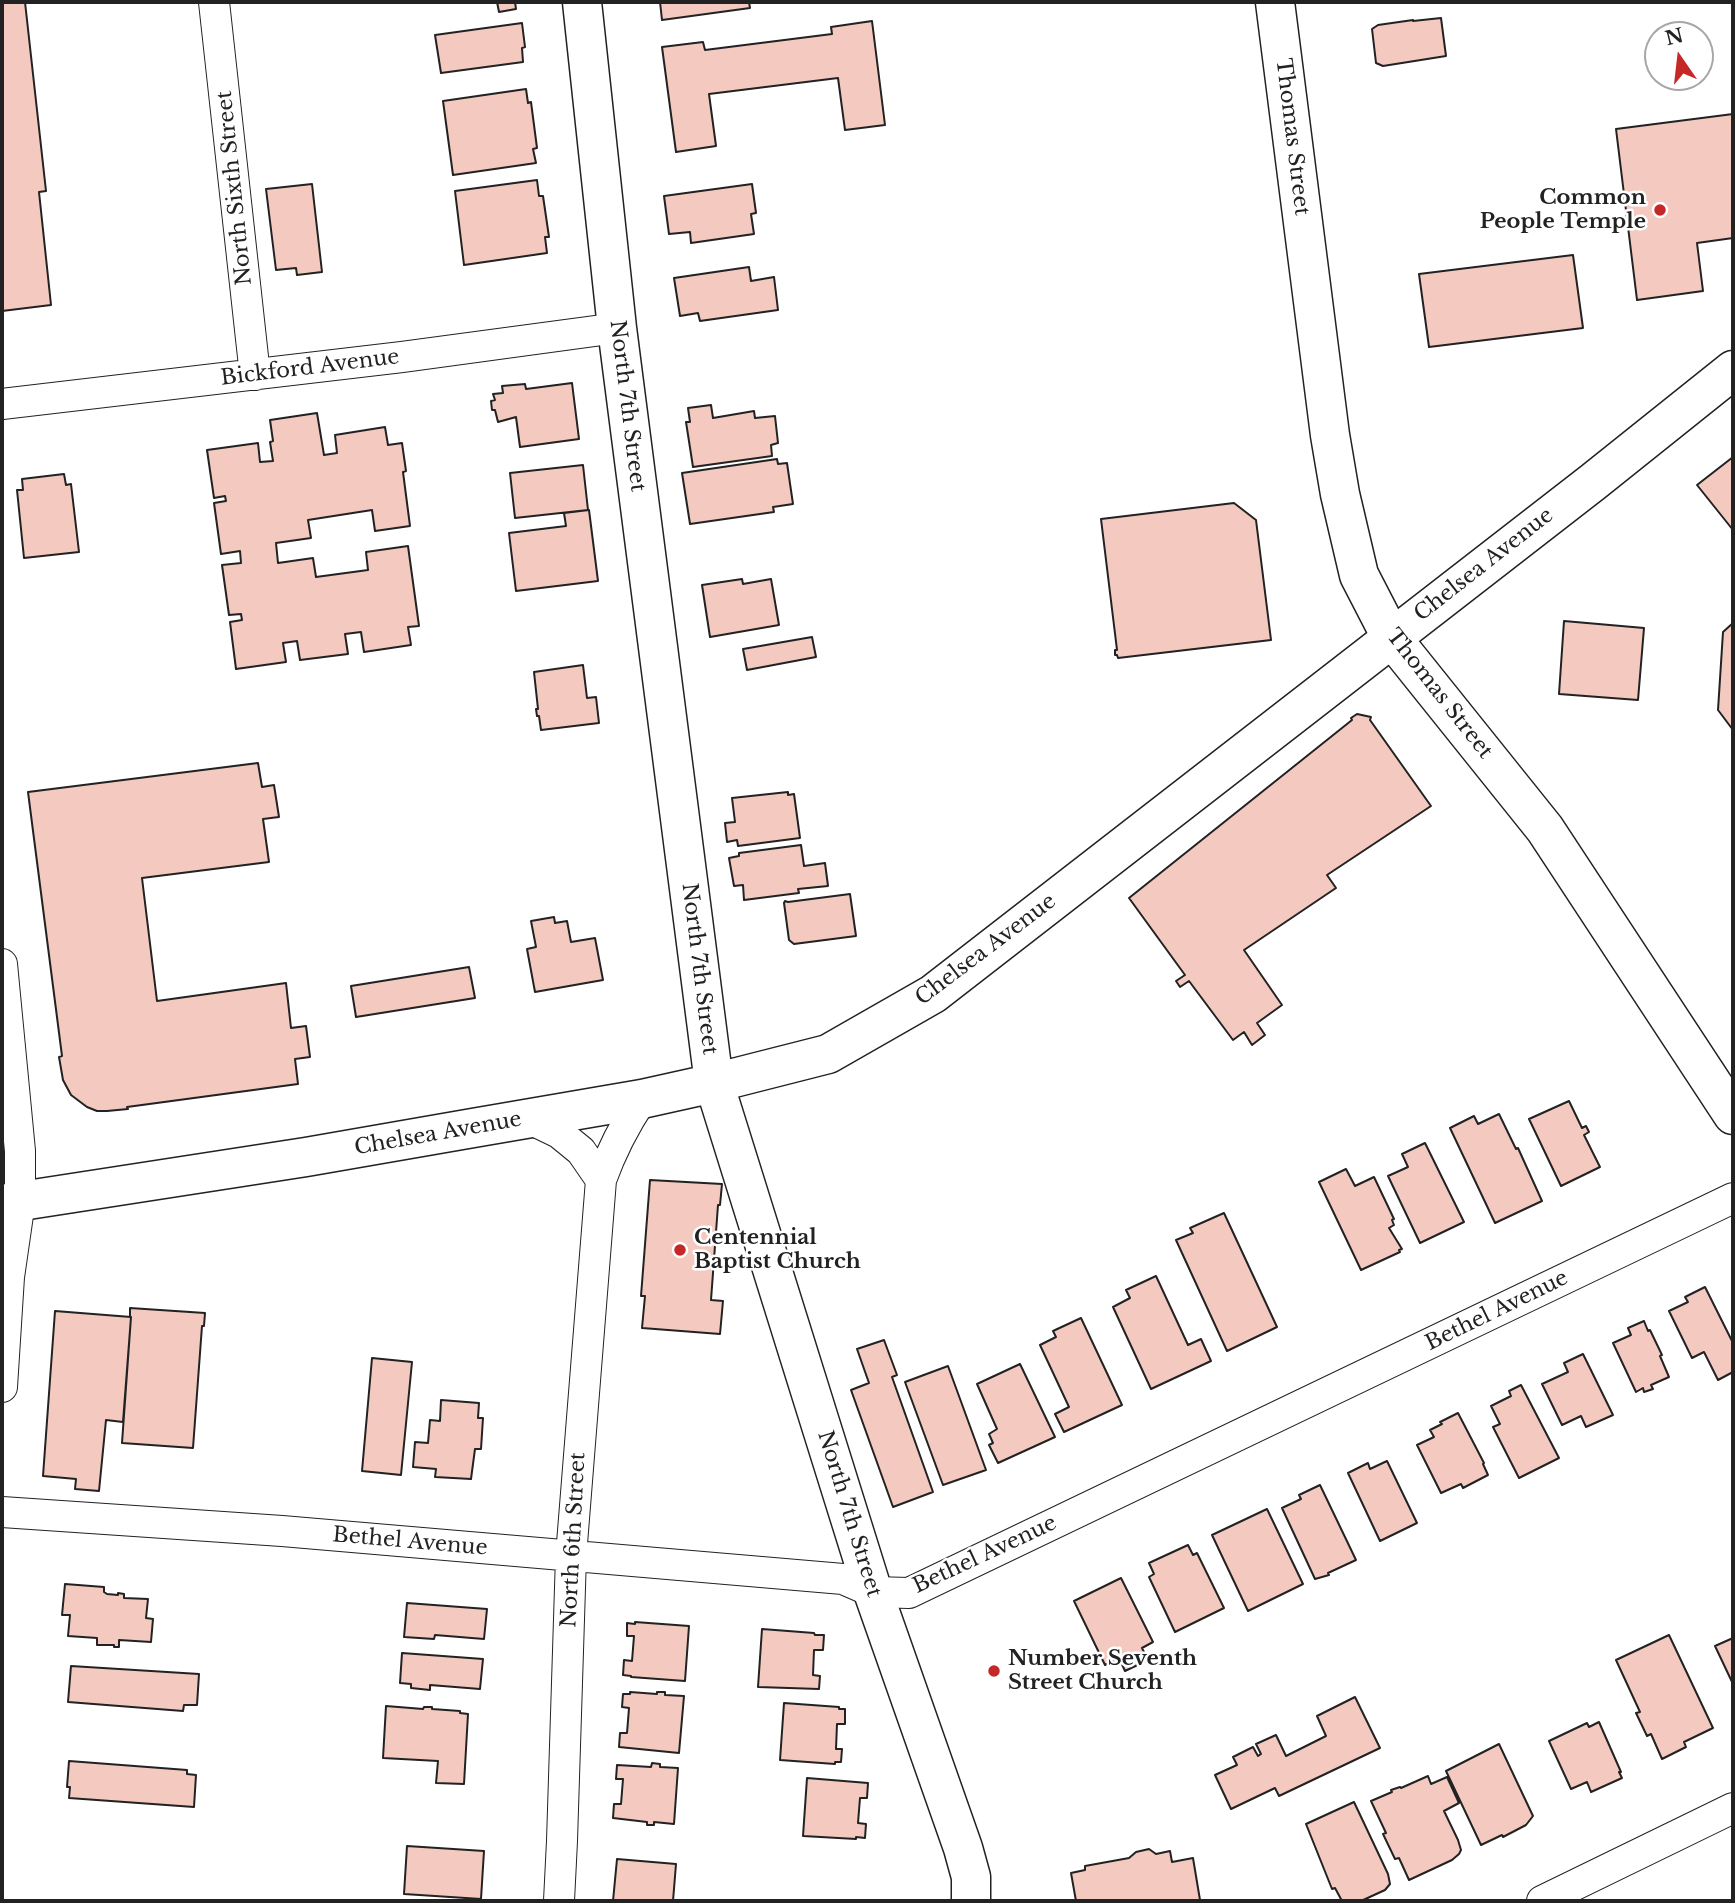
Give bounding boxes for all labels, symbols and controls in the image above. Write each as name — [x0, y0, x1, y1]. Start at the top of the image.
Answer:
north arrow — [1644, 21, 1714, 91]
text: N — [1663, 24, 1686, 50]
street label: Thomas Street — [1270, 57, 1314, 217]
street label: North Sixth Street — [212, 89, 258, 287]
place label: Common People Temple — [1480, 185, 1646, 235]
marker: Common People Temple — [1652, 202, 1668, 218]
street label: North 7th Street — [604, 319, 650, 493]
street label: Bickford Avenue — [219, 345, 401, 391]
street label: Chelsea Avenue — [1410, 503, 1558, 627]
street label: Thomas Street — [1380, 624, 1498, 764]
street label: North 7th Street — [676, 882, 722, 1056]
street label: Chelsea Avenue — [911, 889, 1061, 1011]
street label: Chelsea Avenue — [352, 1107, 524, 1161]
place label: Centennial Baptist Church — [694, 1225, 861, 1275]
marker: Centennial Baptist Church — [672, 1242, 688, 1258]
street label: Bethel Avenue — [1422, 1266, 1572, 1356]
street label: North 7th Street — [812, 1428, 886, 1600]
street label: North 6th Street — [557, 1452, 591, 1628]
street label: Bethel Avenue — [909, 1511, 1061, 1599]
street label: Bethel Avenue — [332, 1523, 488, 1561]
place label: Number Seventh Street Church — [1008, 1646, 1197, 1696]
marker: Number Seventh Street Church — [986, 1663, 1002, 1679]

